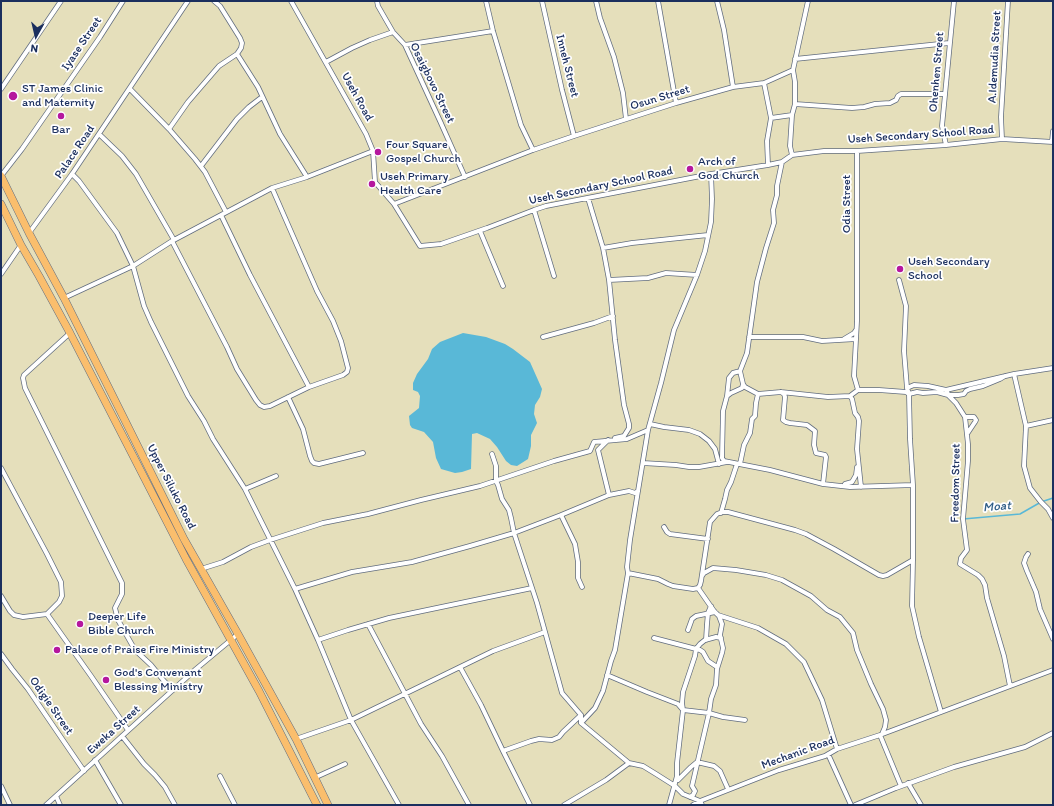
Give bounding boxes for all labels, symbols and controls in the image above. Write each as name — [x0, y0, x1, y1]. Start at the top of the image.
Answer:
street label: A.Idemudia Street — [985, 10, 1005, 104]
street label: Iyase Street — [59, 14, 105, 74]
north arrow — [16, 16, 56, 56]
street label: Ohenhen Street — [926, 31, 948, 113]
street label: Inneh Street — [552, 33, 582, 99]
street label: Osaigbovo Street — [406, 40, 458, 126]
text: N — [30, 41, 39, 55]
street label: Useh Road — [338, 70, 376, 124]
place label: ST James Clinic and Maternity — [22, 82, 103, 110]
street label: Osun Street — [628, 82, 692, 114]
marker: ST James Clinic and Maternity — [7, 90, 19, 102]
marker: Bar — [56, 111, 66, 121]
street label: Palace Road — [52, 122, 98, 182]
place label: Bar — [52, 123, 70, 137]
street label: Useh Secondary School Road — [847, 123, 995, 147]
place label: Four Square Gospel Church — [386, 138, 461, 166]
marker: Four Square Gospel Church — [373, 147, 383, 157]
place label: Arch of God Church — [698, 155, 759, 183]
street label: Useh Secondary School Road — [528, 164, 674, 208]
marker: Arch of God Church — [685, 164, 695, 174]
place label: Useh Primary Health Care — [380, 170, 448, 198]
street label: Odia Street — [840, 175, 854, 233]
marker: Useh Primary Health Care — [367, 179, 377, 189]
place label: Useh Secondary School — [908, 255, 990, 283]
marker: Useh Secondary School — [895, 264, 905, 274]
street label: Upper Siluko Road — [143, 442, 199, 532]
street label: Freedom Street — [948, 443, 964, 523]
water label: Moat — [982, 498, 1012, 516]
place label: Deeper Life Bible Church — [88, 610, 154, 638]
marker: Deeper Life Bible Church — [75, 619, 85, 629]
place label: Palace of Praise Fire Ministry — [65, 643, 214, 657]
marker: Palace of Praise Fire Ministry — [52, 645, 62, 655]
place label: God's Convenant Blessing Ministry — [114, 666, 203, 694]
street label: Odigie Street — [26, 674, 76, 738]
marker: God's Convenant Blessing Ministry — [101, 675, 111, 685]
street label: Eweka Street — [84, 702, 144, 758]
street label: Mechanic Road — [759, 733, 837, 773]

